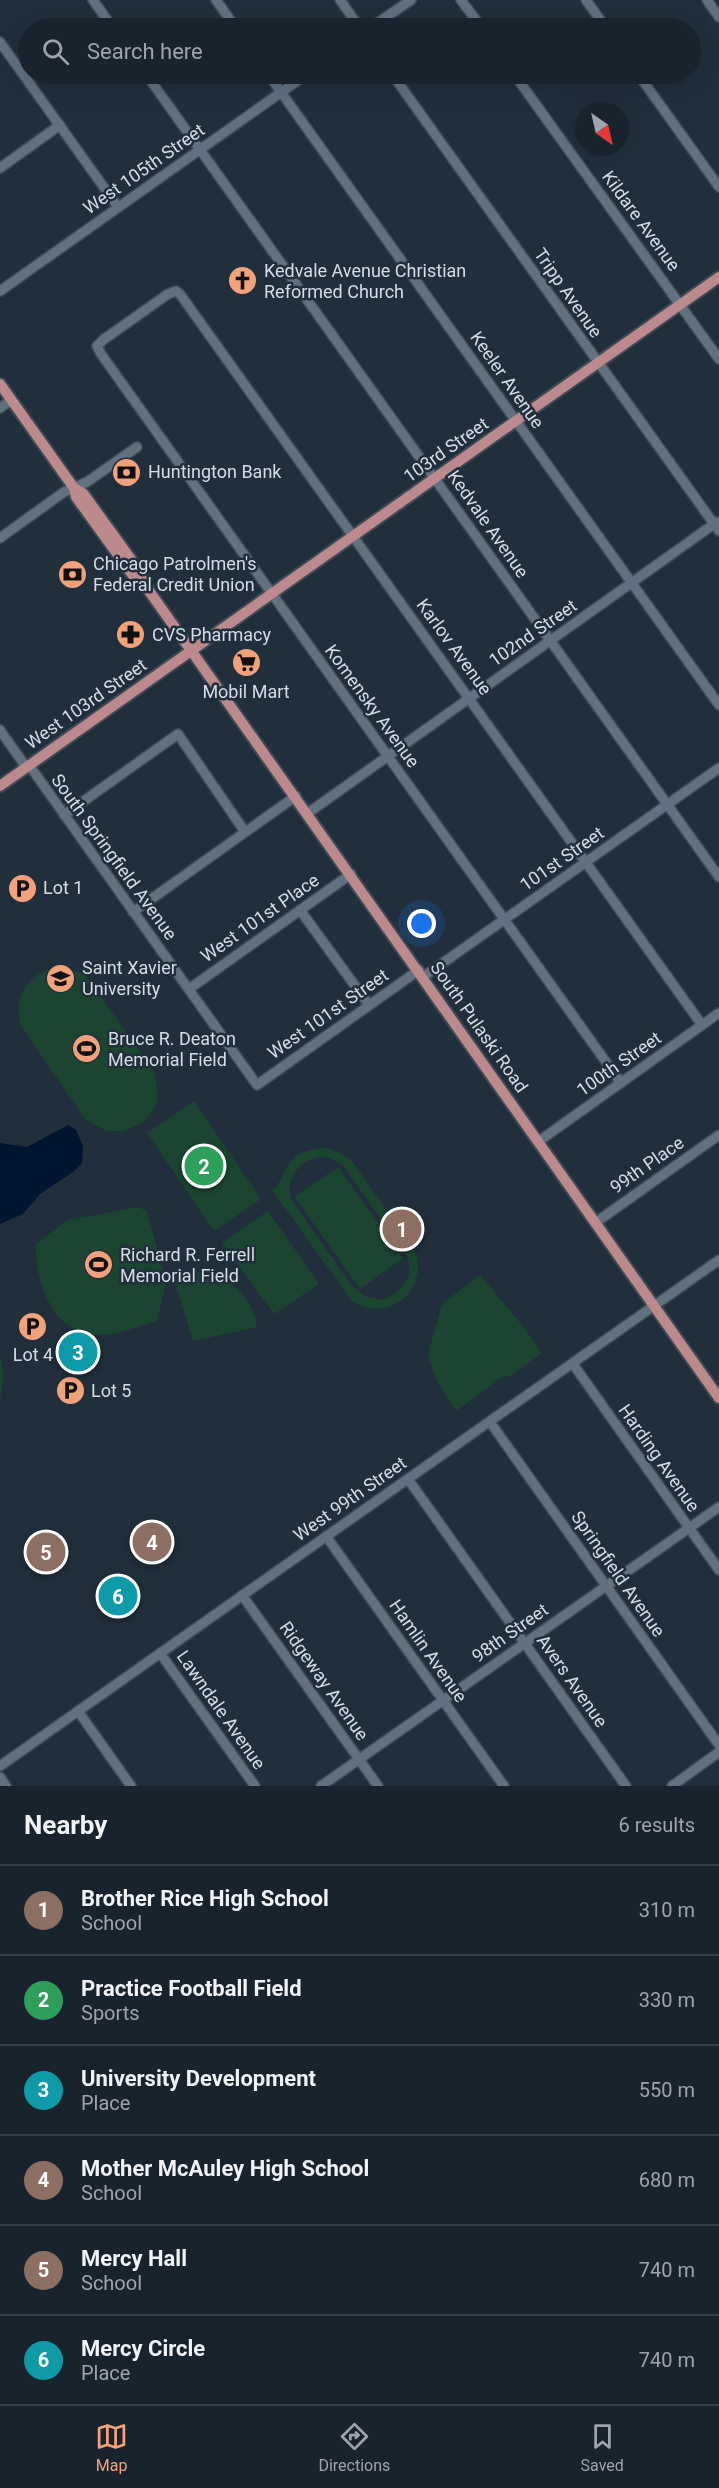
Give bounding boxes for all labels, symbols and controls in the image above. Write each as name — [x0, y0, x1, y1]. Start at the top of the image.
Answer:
search box — [18, 18, 701, 84]
icon: search — [39, 35, 72, 68]
text: Search here — [87, 39, 203, 64]
north arrow — [575, 102, 629, 156]
street label: West 105th Street — [79, 119, 208, 218]
street label: Kildare Avenue — [598, 166, 685, 275]
street label: Tripp Avenue — [530, 244, 607, 341]
place label: Kedvale Avenue Christian Reformed Church — [264, 260, 466, 302]
church icon: Kedvale Avenue Christian Reformed Church — [227, 265, 259, 297]
street label: Keeler Avenue — [466, 327, 549, 432]
street label: 103rd Street — [399, 413, 492, 486]
bank icon: Huntington Bank — [111, 456, 143, 488]
place label: Huntington Bank — [148, 461, 282, 482]
street label: Kedvale Avenue — [444, 466, 533, 582]
place label: Chicago Patrolmen's Federal Credit Union — [93, 553, 257, 595]
bank icon: Chicago Patrolmen's Federal Credit Union — [56, 558, 88, 590]
street label: Karlov Avenue — [412, 595, 496, 699]
street label: 102nd Street — [485, 595, 581, 671]
pharmacy icon: CVS Pharmacy — [115, 619, 147, 651]
place label: CVS Pharmacy — [152, 624, 271, 645]
street label: Komensky Avenue — [321, 640, 424, 771]
supermarket icon: Mobil Mart — [230, 647, 262, 679]
street label: West 103rd Street — [21, 654, 151, 753]
place label: Mobil Mart — [202, 681, 290, 702]
street label: South Springfield Avenue — [47, 770, 182, 944]
street label: 101st Street — [516, 822, 608, 895]
street label: West 101st Place — [197, 869, 323, 966]
parking icon: Lot 1 — [6, 872, 38, 904]
place label: Lot 1 — [43, 877, 83, 898]
your location — [407, 909, 436, 938]
place label: Saint Xavier University — [82, 957, 177, 999]
street label: South Pulaski Road — [426, 957, 533, 1096]
school or university icon: Saint Xavier University — [45, 962, 77, 994]
street label: West 101st Street — [263, 964, 392, 1063]
street label: 100th Street — [573, 1027, 665, 1100]
place label: Bruce R. Deaton Memorial Field — [108, 1028, 236, 1070]
sports icon: Bruce R. Deaton Memorial Field — [71, 1033, 103, 1065]
street label: 99th Place — [606, 1132, 688, 1198]
pin: 2 — [184, 1144, 224, 1188]
pin: 1 — [382, 1206, 422, 1252]
place label: Richard R. Ferrell Memorial Field — [120, 1244, 255, 1286]
sports icon: Richard R. Ferrell Memorial Field — [83, 1249, 115, 1281]
parking icon: Lot 4 — [17, 1310, 49, 1342]
pin: 3 — [58, 1330, 98, 1374]
place label: Lot 4 — [13, 1344, 53, 1365]
parking icon: Lot 5 — [54, 1375, 86, 1407]
place label: Lot 5 — [91, 1380, 131, 1401]
street label: Harding Avenue — [615, 1400, 704, 1516]
street label: West 99th Street — [289, 1452, 410, 1545]
street label: Springfield Avenue — [567, 1507, 670, 1641]
pin: 4 — [132, 1520, 172, 1564]
pin: 5 — [26, 1530, 66, 1574]
pin: 6 — [98, 1574, 138, 1618]
street label: Hamlin Avenue — [385, 1595, 472, 1706]
street label: 98th Street — [468, 1599, 552, 1666]
street label: Ridgeway Avenue — [276, 1617, 373, 1744]
street label: Avers Avenue — [533, 1630, 612, 1731]
street label: Lawndale Avenue — [173, 1646, 270, 1773]
text: Nearby — [24, 1810, 107, 1840]
text: 6 results — [619, 1813, 695, 1837]
text: Brother Rice High School — [81, 1886, 329, 1911]
text: 1 — [38, 1898, 49, 1922]
text: 310 m — [639, 1898, 695, 1922]
text: School — [81, 1911, 142, 1935]
text: Practice Football Field — [81, 1976, 302, 2001]
text: 2 — [38, 1988, 49, 2012]
text: 330 m — [639, 1988, 695, 2012]
text: Sports — [81, 2001, 140, 2025]
text: University Development — [81, 2066, 316, 2091]
text: 3 — [38, 2078, 49, 2102]
text: 550 m — [639, 2078, 695, 2102]
text: Place — [81, 2091, 130, 2115]
text: Mother McAuley High School — [81, 2156, 369, 2181]
text: 4 — [38, 2168, 49, 2192]
text: 680 m — [639, 2168, 695, 2192]
text: School — [81, 2181, 142, 2205]
text: Mercy Hall — [81, 2246, 187, 2271]
text: 5 — [38, 2258, 49, 2282]
text: 740 m — [639, 2258, 695, 2282]
text: School — [81, 2271, 142, 2295]
text: Mercy Circle — [81, 2336, 205, 2361]
text: 6 — [38, 2348, 49, 2372]
text: 740 m — [639, 2348, 695, 2372]
text: Place — [81, 2361, 130, 2385]
tab: Map — [95, 2420, 128, 2475]
tab: Directions — [318, 2420, 390, 2475]
tab: Saved — [581, 2420, 624, 2475]

